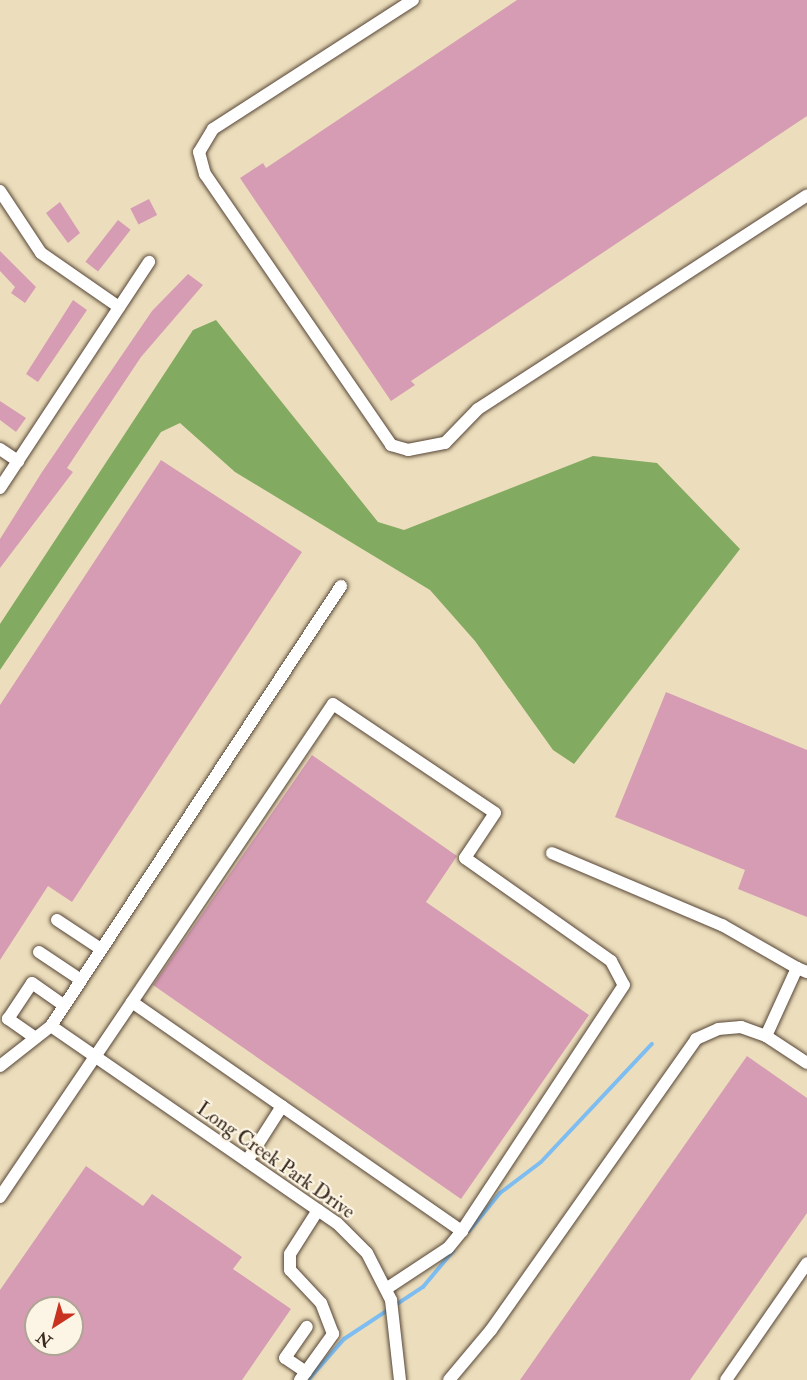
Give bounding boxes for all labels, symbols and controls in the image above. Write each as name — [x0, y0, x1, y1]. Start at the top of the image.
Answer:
street label: Long Creek Park Drive — [192, 1096, 360, 1224]
north arrow — [24, 1296, 84, 1356]
text: N — [33, 1327, 56, 1351]

